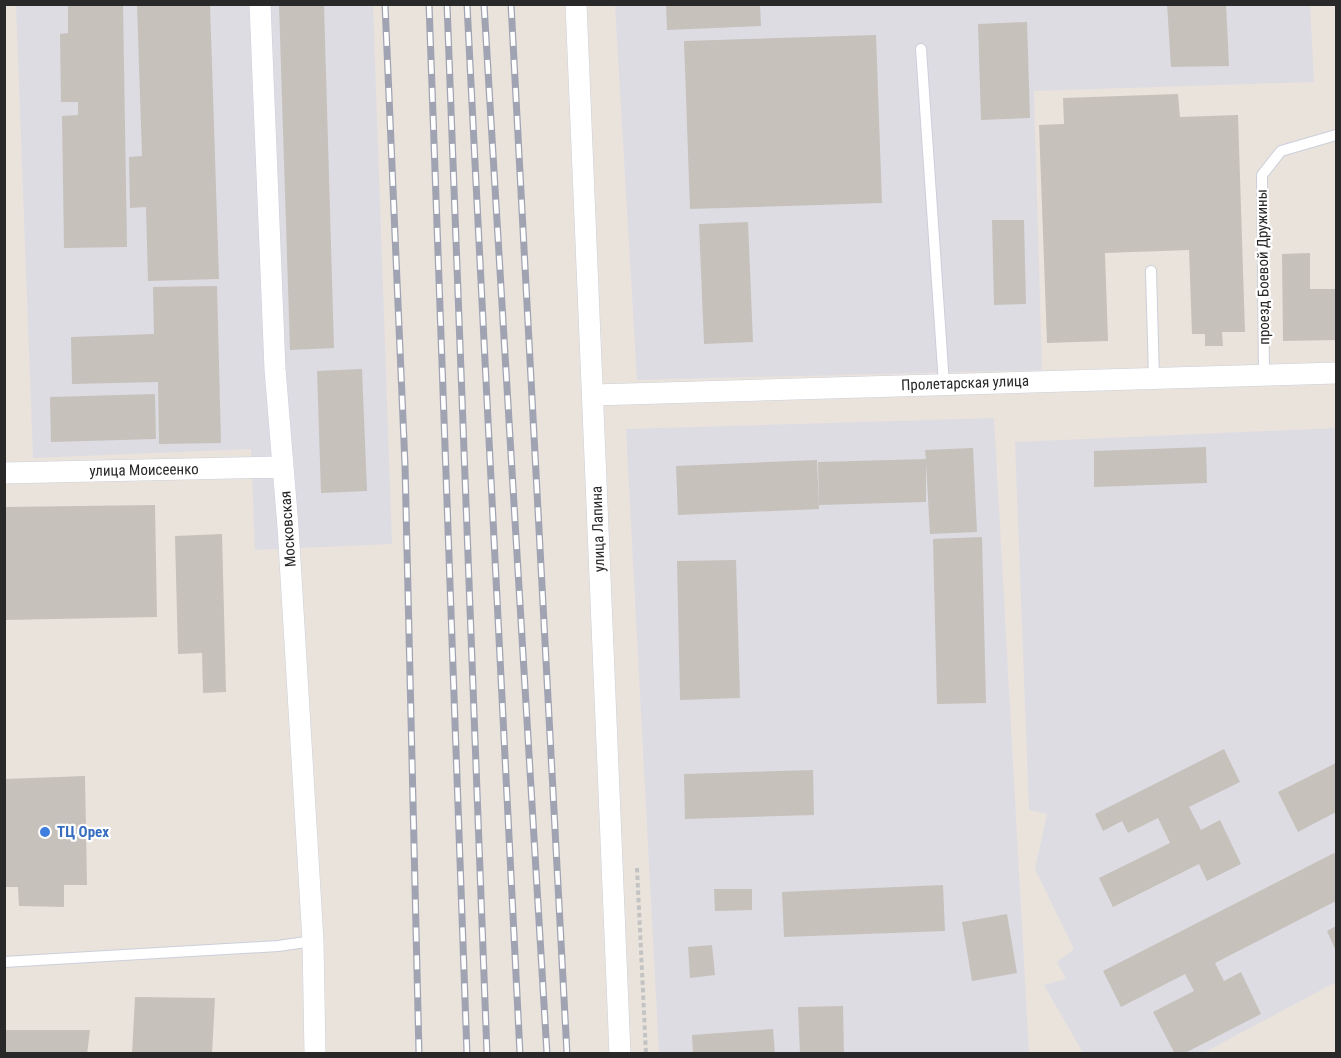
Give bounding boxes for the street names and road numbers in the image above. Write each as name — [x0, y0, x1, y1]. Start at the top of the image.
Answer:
street label: проезд Боевой Дружины — [1253, 189, 1273, 345]
street label: Пролетарская улица — [901, 372, 1029, 394]
street label: улица Моисеенко — [89, 460, 199, 480]
street label: улица Лапина — [588, 486, 608, 572]
street label: Московская — [276, 490, 300, 568]

